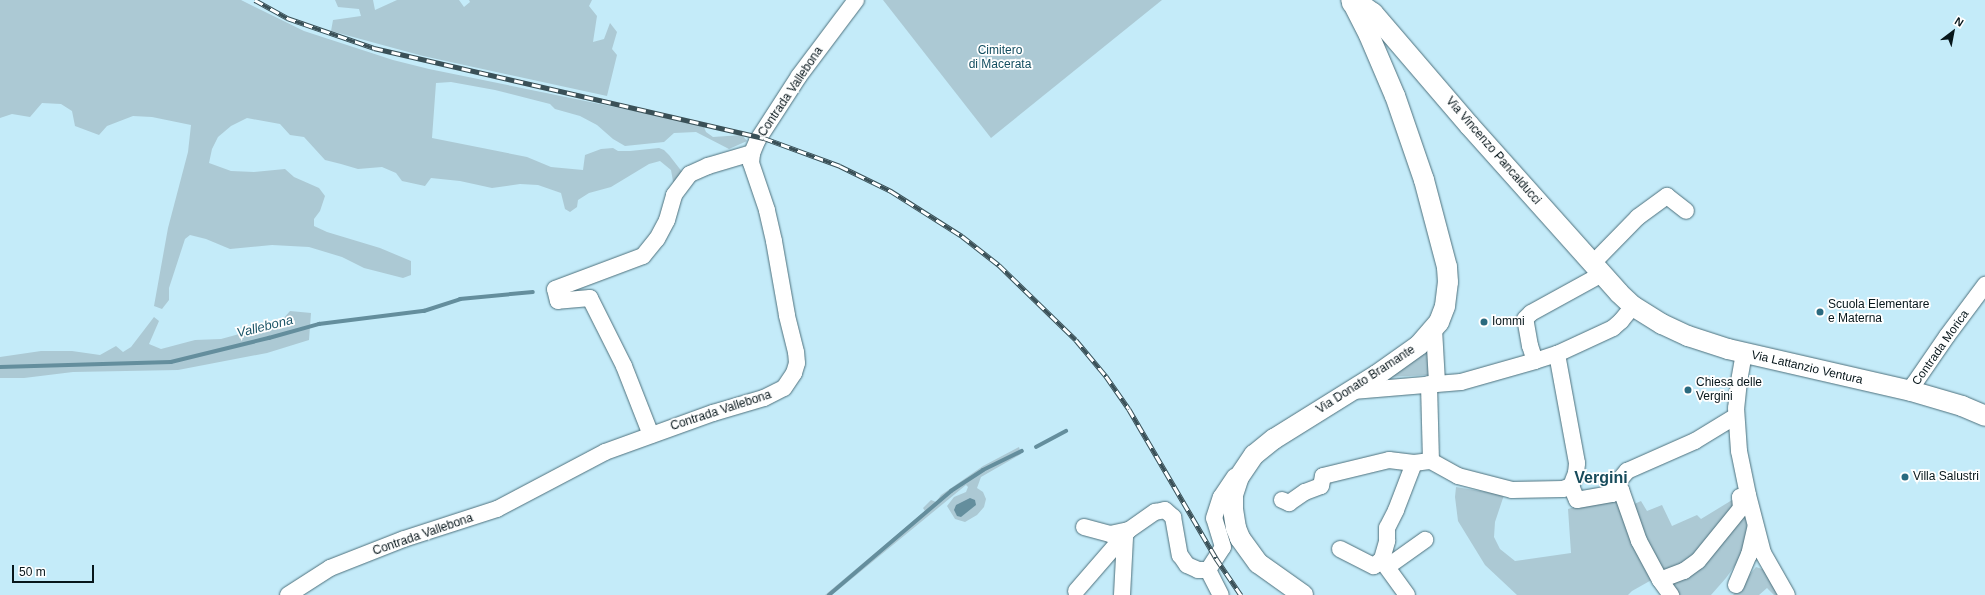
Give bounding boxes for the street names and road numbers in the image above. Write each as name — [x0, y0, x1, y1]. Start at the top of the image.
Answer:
street label: Contrada Vallebona — [756, 44, 826, 140]
street label: Via Vincenzo Pancalducci — [1442, 94, 1544, 208]
street label: Contrada Morica — [1910, 308, 1972, 388]
street label: Via Donato Bramante — [1314, 343, 1418, 417]
street label: Via Lattanzio Ventura — [1750, 348, 1864, 388]
street label: Contrada Vallebona — [669, 388, 773, 434]
street label: Contrada Vallebona — [371, 511, 475, 559]

